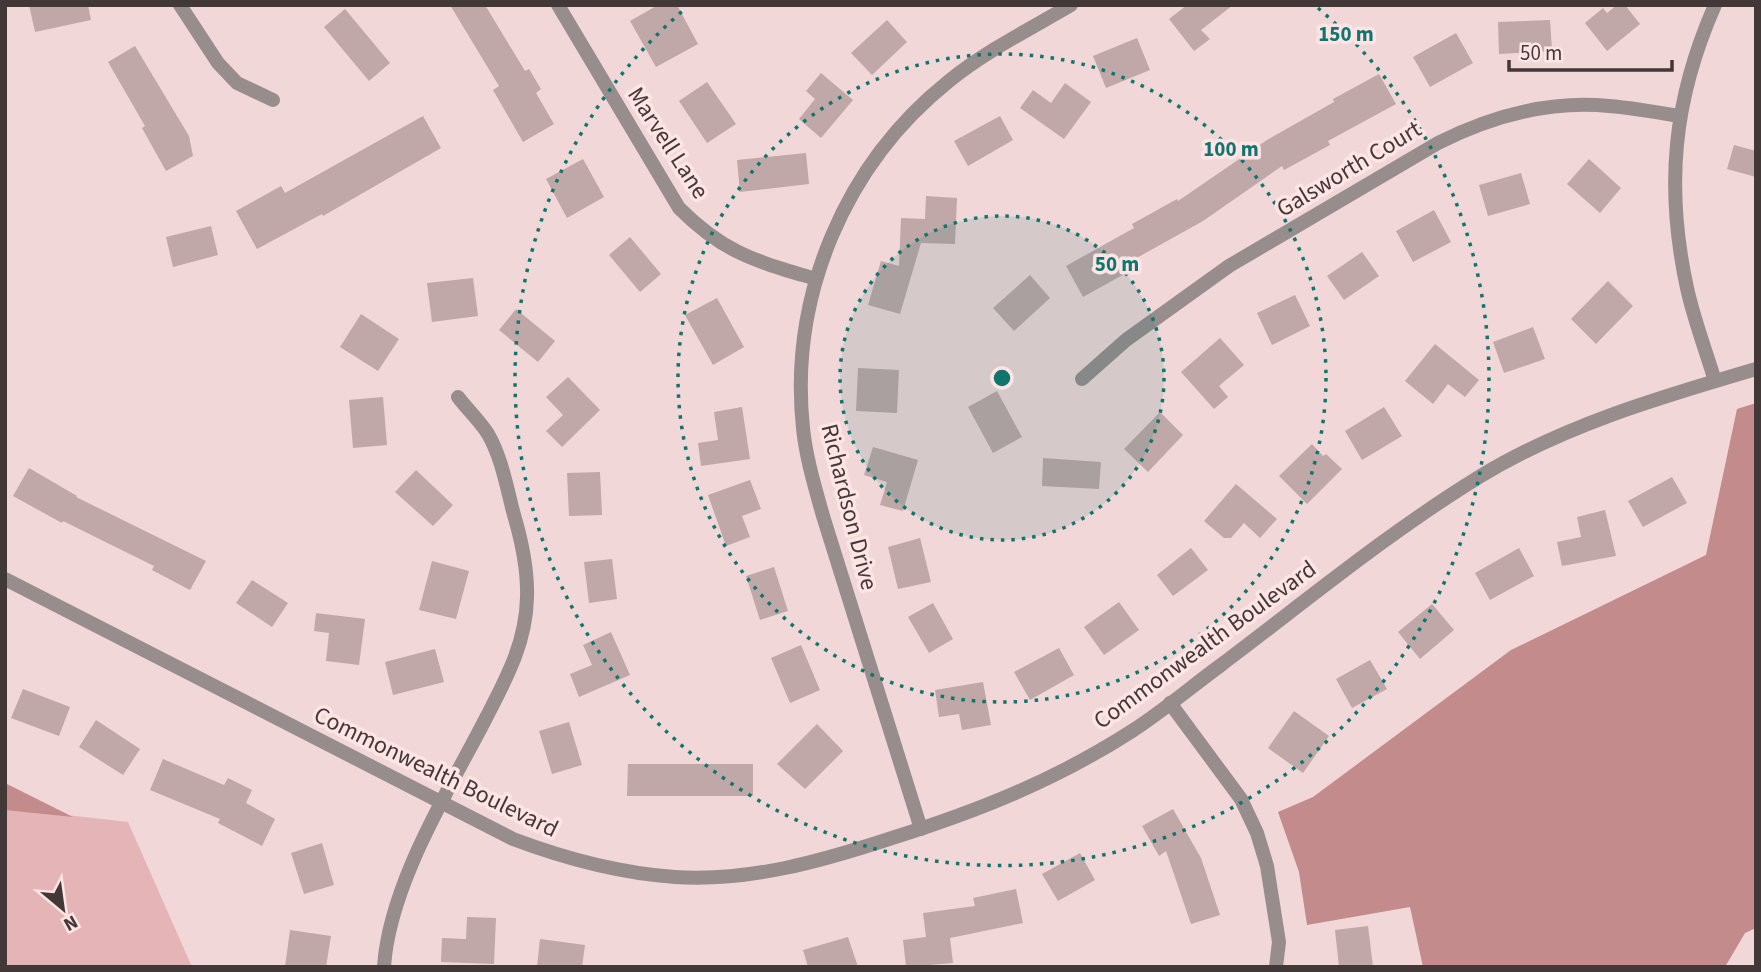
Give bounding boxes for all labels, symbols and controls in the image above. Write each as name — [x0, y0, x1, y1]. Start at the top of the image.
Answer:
text: 150 m — [1318, 19, 1374, 49]
scale bar — [1509, 28, 1672, 72]
text: 50 m — [1520, 38, 1562, 68]
street label: Marvell Lane — [619, 80, 717, 206]
street label: Galsworth Court — [1270, 112, 1428, 226]
text: 100 m — [1203, 134, 1259, 164]
text: 50 m — [1095, 249, 1139, 279]
centre of rings — [990, 366, 1014, 390]
street label: Richardson Drive — [811, 420, 887, 594]
street label: Commonwealth Boulevard — [1086, 552, 1324, 738]
street label: Commonwealth Boulevard — [308, 698, 564, 846]
north arrow — [28, 874, 98, 944]
text: N — [58, 908, 83, 937]

